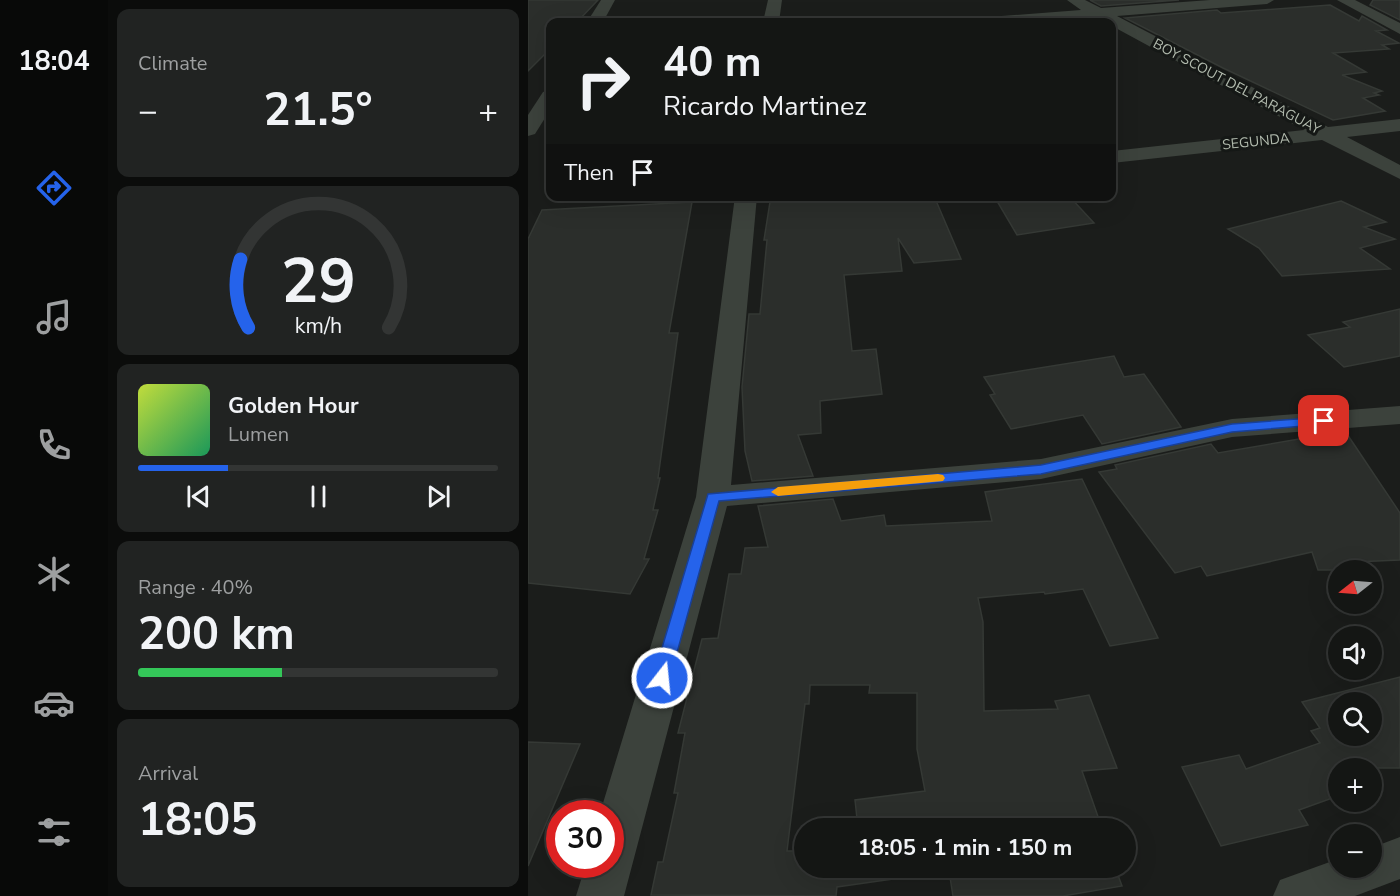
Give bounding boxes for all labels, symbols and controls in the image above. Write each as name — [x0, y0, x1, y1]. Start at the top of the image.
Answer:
text: 40 m — [663, 34, 762, 91]
street label: BOY SCOUT DEL PARAGUAY — [1150, 34, 1324, 139]
icon: right — [564, 42, 642, 120]
text: 18:04 — [18, 43, 90, 80]
text: Climate — [138, 50, 207, 77]
text: 21.5° — [263, 80, 373, 141]
text: Ricardo Martinez — [663, 88, 867, 125]
text: − — [138, 89, 158, 134]
text: + — [478, 89, 498, 134]
street label: SEGUNDA — [1221, 129, 1291, 154]
icon: arrive — [626, 156, 659, 189]
text: Then — [564, 158, 614, 188]
icon: directions — [33, 167, 75, 209]
text: 29 — [281, 239, 355, 324]
icon: music — [33, 296, 75, 338]
text: km/h — [294, 311, 342, 341]
text: Golden Hour — [228, 391, 359, 421]
pin — [1298, 395, 1349, 446]
icon: arrive — [1307, 404, 1340, 437]
text: Lumen — [228, 421, 289, 448]
icon: phone — [33, 424, 75, 466]
icon: previous — [182, 480, 215, 513]
icon: pause — [302, 480, 335, 513]
icon: next — [422, 480, 455, 513]
icon: climate — [33, 553, 75, 595]
north arrow — [1328, 560, 1382, 614]
map controls — [1328, 560, 1382, 878]
text: Range · 40% — [138, 574, 253, 601]
text: 200 km — [138, 604, 295, 665]
button: sound — [1328, 626, 1382, 680]
position arrow — [630, 646, 694, 710]
icon: car — [33, 682, 75, 724]
button: search — [1328, 692, 1382, 746]
button: + — [1328, 758, 1382, 812]
text: Arrival — [138, 760, 198, 787]
text: 18:05 — [138, 790, 257, 851]
speed limit sign: 30 — [546, 800, 624, 878]
icon: filters — [33, 811, 75, 853]
button: − — [1328, 824, 1382, 878]
text: 18:05 · 1 min · 150 m — [858, 833, 1072, 863]

